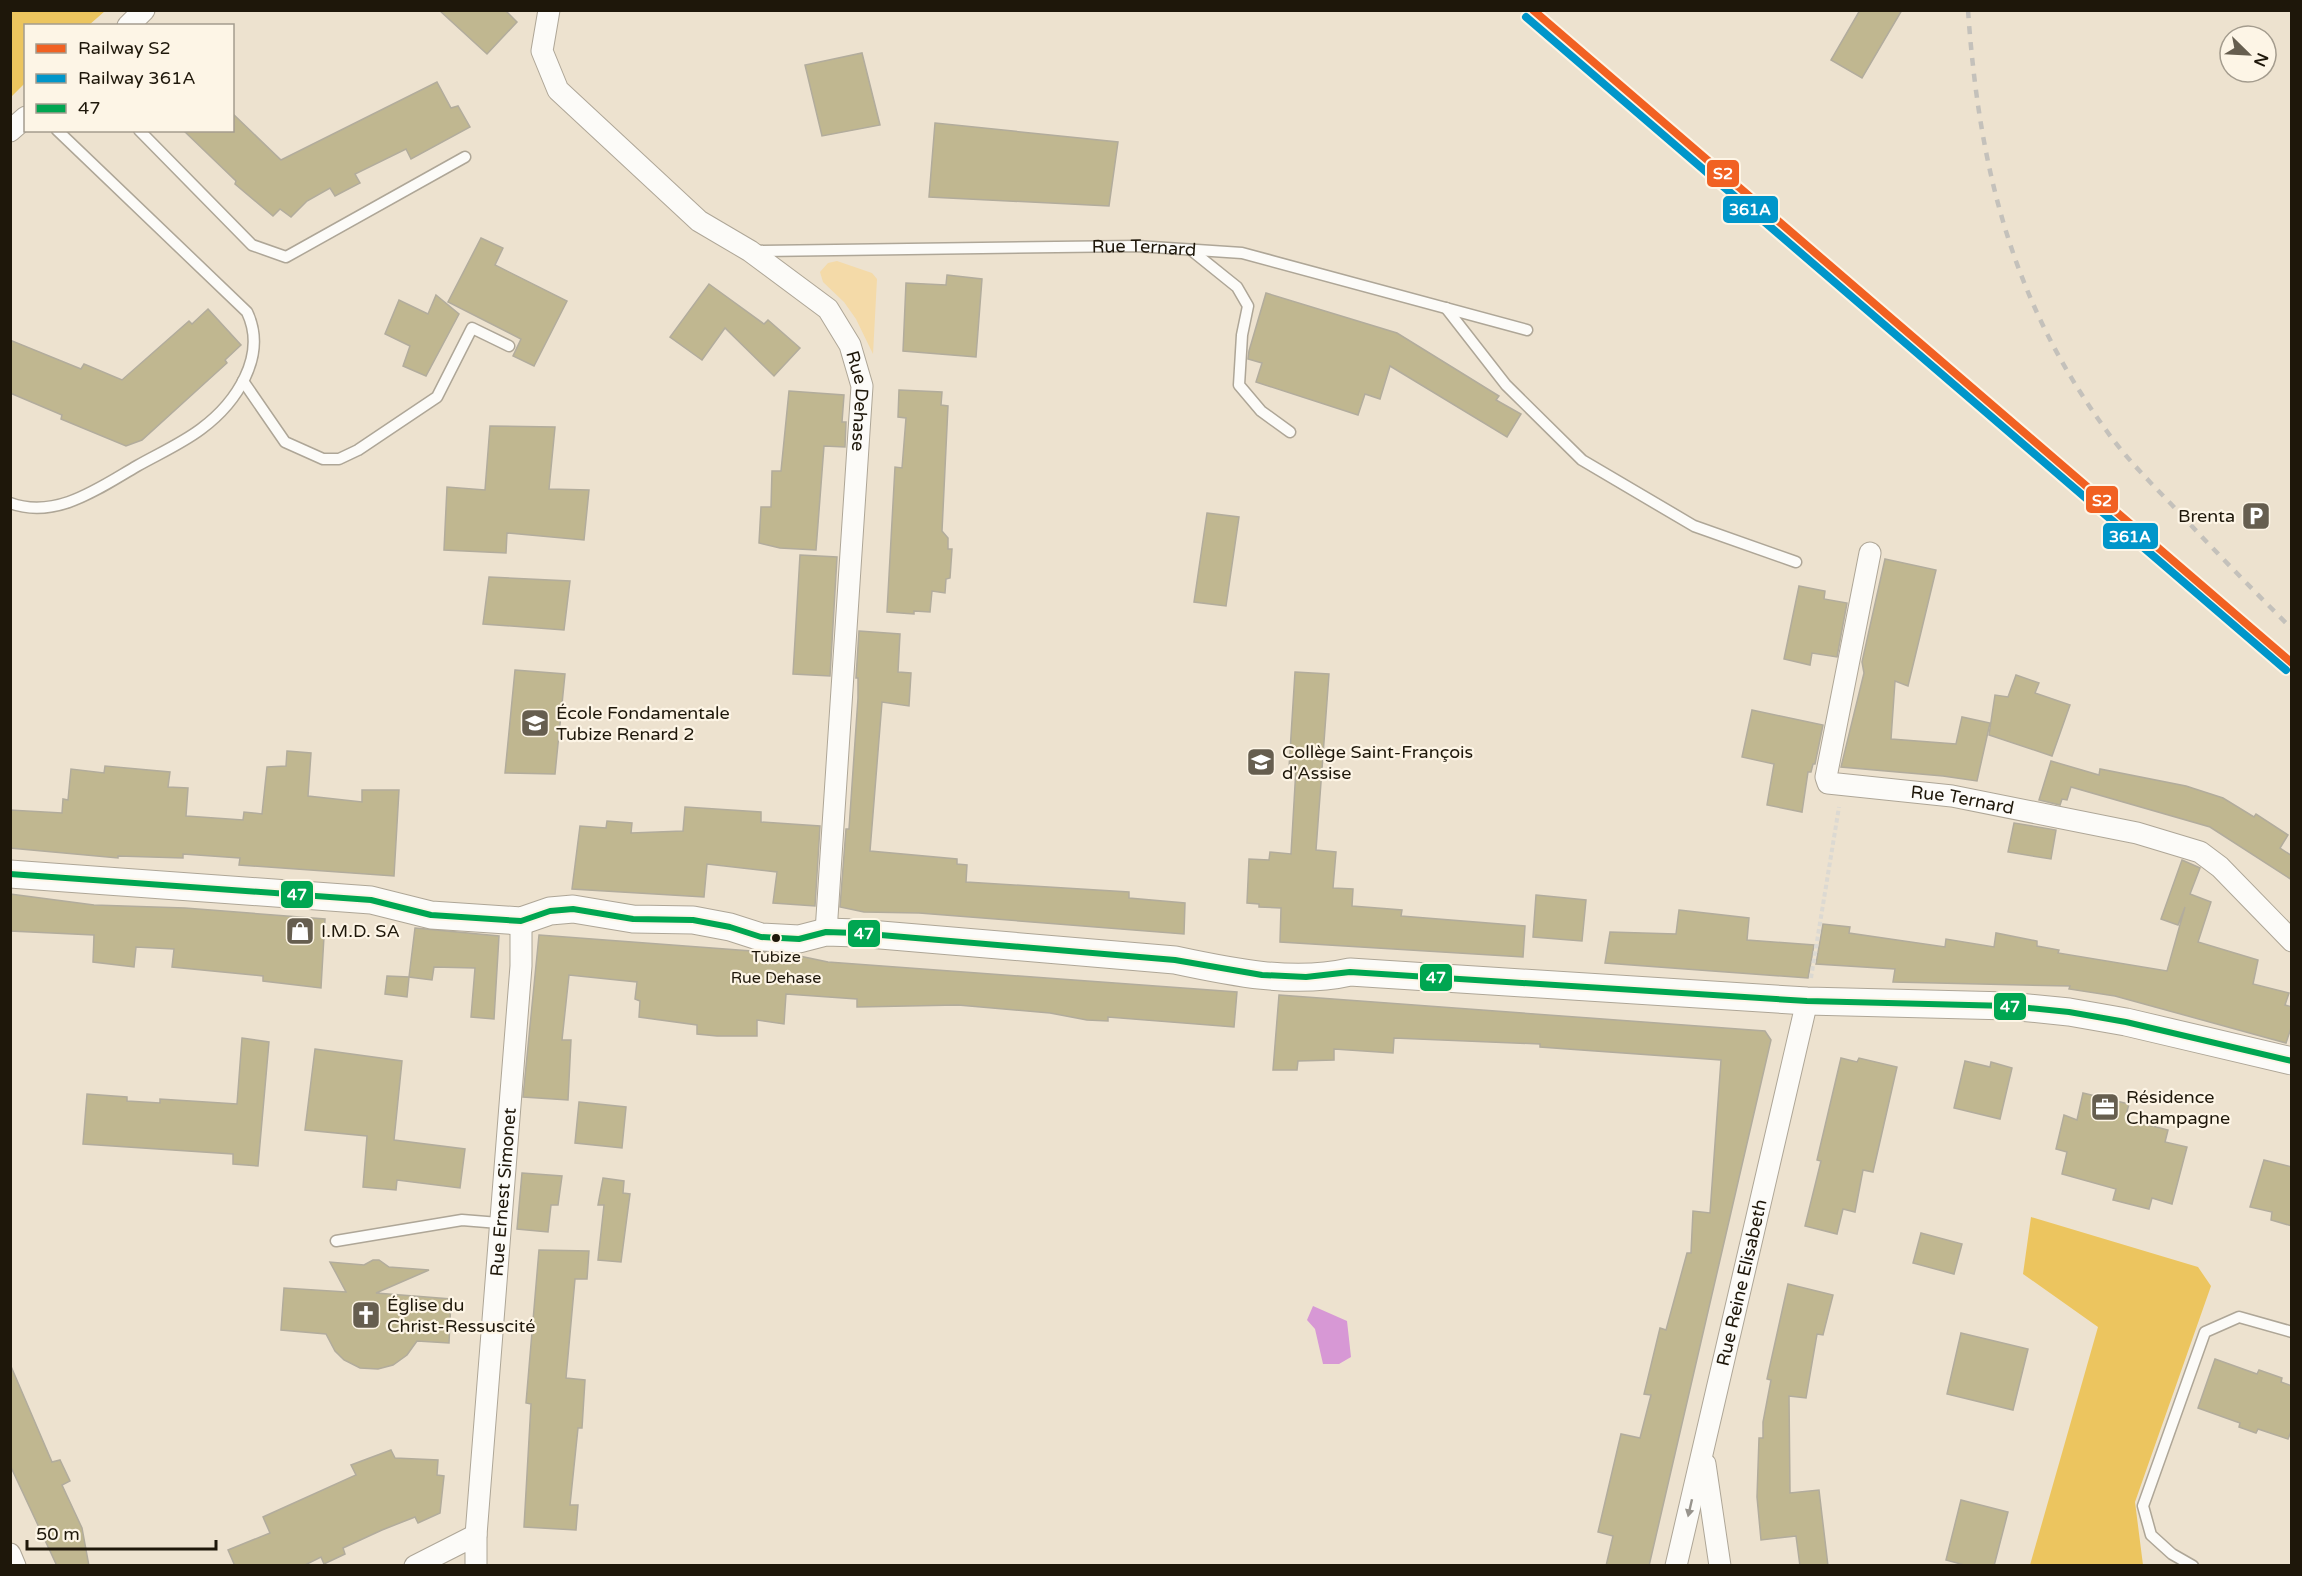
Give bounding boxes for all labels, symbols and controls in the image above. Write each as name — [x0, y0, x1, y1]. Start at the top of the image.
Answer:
legend — [24, 24, 234, 132]
north arrow — [2218, 24, 2278, 84]
text: Railway S2 — [78, 37, 171, 59]
text: N — [2249, 50, 2273, 70]
text: Railway 361A — [78, 67, 196, 89]
text: 47 — [78, 97, 101, 119]
line badge: S2 — [1706, 159, 1740, 188]
text: S2 — [1713, 164, 1733, 184]
line badge: 361A — [1722, 195, 1779, 224]
text: 361A — [1729, 200, 1771, 220]
street label: Rue Ternard — [1091, 235, 1197, 261]
street label: Rue Dehase — [841, 348, 873, 452]
line badge: S2 — [2085, 485, 2119, 514]
text: S2 — [2092, 491, 2112, 511]
parking icon: Brenta — [2240, 500, 2272, 532]
place label: Brenta — [2178, 505, 2235, 527]
line badge: 361A — [2102, 522, 2159, 550]
text: 361A — [2109, 527, 2151, 547]
place label: École Fondamentale Tubize Renard 2 — [556, 702, 730, 745]
school or university icon: École Fondamentale Tubize Renard 2 — [519, 707, 551, 739]
place label: Collège Saint-François d'Assise — [1282, 741, 1473, 784]
school or university icon: Collège Saint-François d'Assise — [1245, 746, 1277, 778]
street label: Rue Ternard — [1909, 781, 2016, 819]
line badge: 47 — [280, 880, 314, 909]
text: 47 — [287, 885, 307, 905]
shop icon: I.M.D. SA — [284, 915, 316, 947]
line badge: 47 — [847, 919, 881, 948]
place label: I.M.D. SA — [321, 920, 400, 942]
text: 47 — [854, 924, 874, 944]
marker: Tubize Rue Dehase — [770, 932, 782, 944]
place label: Tubize Rue Dehase — [731, 947, 821, 988]
line badge: 47 — [1419, 963, 1453, 992]
text: 47 — [1426, 968, 1446, 988]
line badge: 47 — [1993, 992, 2027, 1021]
text: 47 — [2000, 997, 2020, 1017]
place label: Résidence Champagne — [2126, 1086, 2230, 1129]
office icon: Résidence Champagne — [2089, 1091, 2121, 1123]
street label: Rue Ernest Simonet — [485, 1107, 521, 1277]
street label: Rue Reine Elisabeth — [1712, 1197, 1772, 1368]
place label: Église du Christ-Ressuscité — [387, 1294, 536, 1337]
church icon: Église du Christ-Ressuscité — [350, 1299, 382, 1331]
one-way arrow — [1684, 1499, 1694, 1518]
scale bar — [27, 1513, 216, 1551]
text: 50 m — [36, 1523, 80, 1545]

